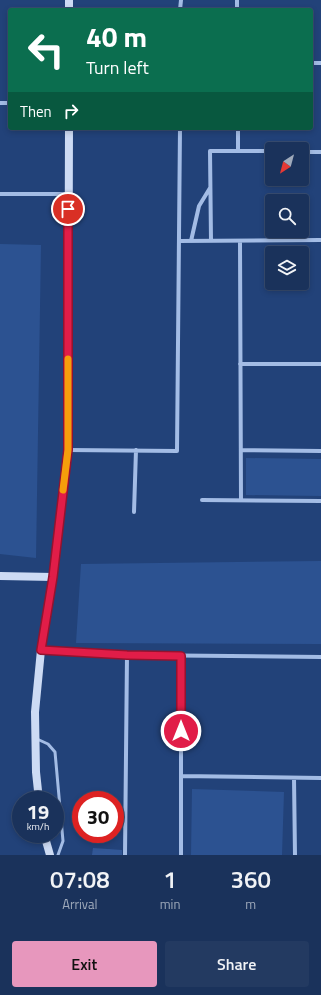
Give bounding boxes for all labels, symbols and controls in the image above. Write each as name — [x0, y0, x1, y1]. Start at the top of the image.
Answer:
text: 40 m — [86, 15, 147, 58]
icon: left — [20, 24, 72, 76]
text: Turn left — [86, 54, 149, 81]
text: Then — [20, 100, 52, 123]
icon: right — [60, 100, 82, 122]
north arrow — [265, 142, 309, 186]
map controls — [265, 142, 309, 290]
pin — [51, 192, 85, 226]
button: search — [265, 194, 309, 238]
icon: arrive — [57, 198, 79, 220]
button: layers — [265, 246, 309, 290]
position arrow — [160, 710, 202, 752]
speed limit sign: 30 — [72, 791, 124, 843]
text: 19 — [27, 796, 49, 827]
text: km/h — [27, 819, 49, 834]
text: 07:08 — [50, 861, 110, 897]
text: 1 — [163, 861, 177, 897]
text: 360 — [231, 861, 271, 897]
text: Arrival — [62, 894, 97, 914]
text: min — [160, 894, 180, 914]
text: m — [245, 894, 256, 914]
button: Exit — [12, 941, 157, 987]
button: Share — [165, 941, 309, 987]

